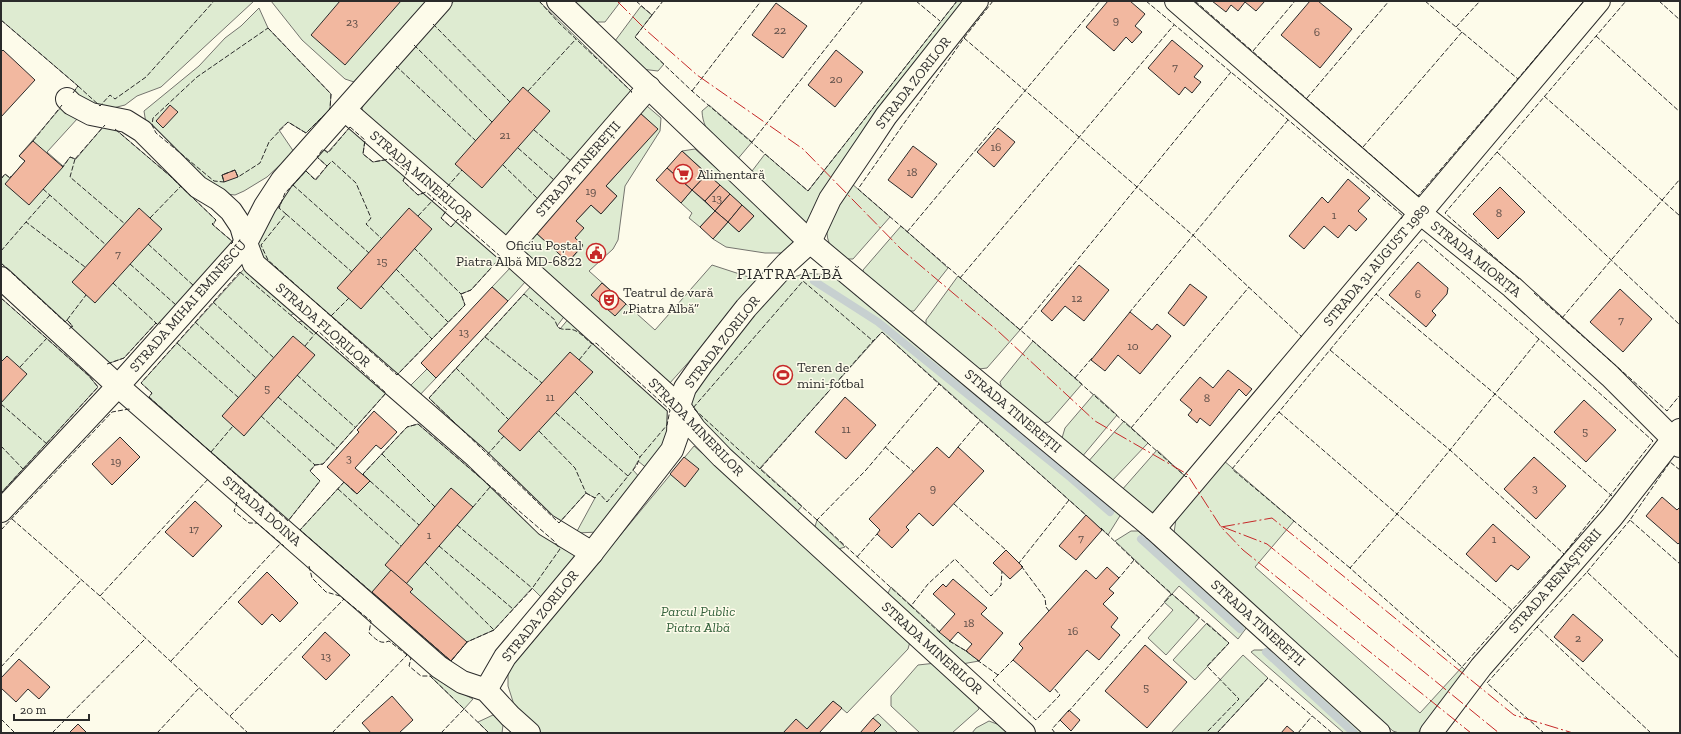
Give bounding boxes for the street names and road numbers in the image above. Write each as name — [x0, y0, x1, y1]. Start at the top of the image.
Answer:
street label: STRADA ZORILOR — [872, 33, 955, 133]
street label: STRADA TINEREŢII — [532, 118, 624, 220]
street label: STRADA MINERILOR — [366, 127, 476, 225]
street label: STRADA 31 AUGUST 1989 — [1320, 200, 1432, 330]
street label: STRADA MIORIŢA — [1427, 217, 1526, 301]
street label: STRADA MIHAI EMINESCU — [126, 236, 250, 376]
street label: STRADA FLORILOR — [272, 279, 374, 371]
street label: STRADA ZORILOR — [681, 292, 764, 392]
street label: STRADA TINEREŢII — [961, 366, 1065, 456]
street label: STRADA MINERILOR — [645, 374, 747, 480]
street label: STRADA DOINA — [219, 472, 305, 550]
street label: STRADA RENAŞTERII — [1505, 525, 1605, 637]
street label: STRADA ZORILOR — [498, 567, 582, 665]
street label: STRADA TINEREŢII — [1207, 576, 1309, 670]
street label: STRADA MINERILOR — [878, 598, 986, 698]

